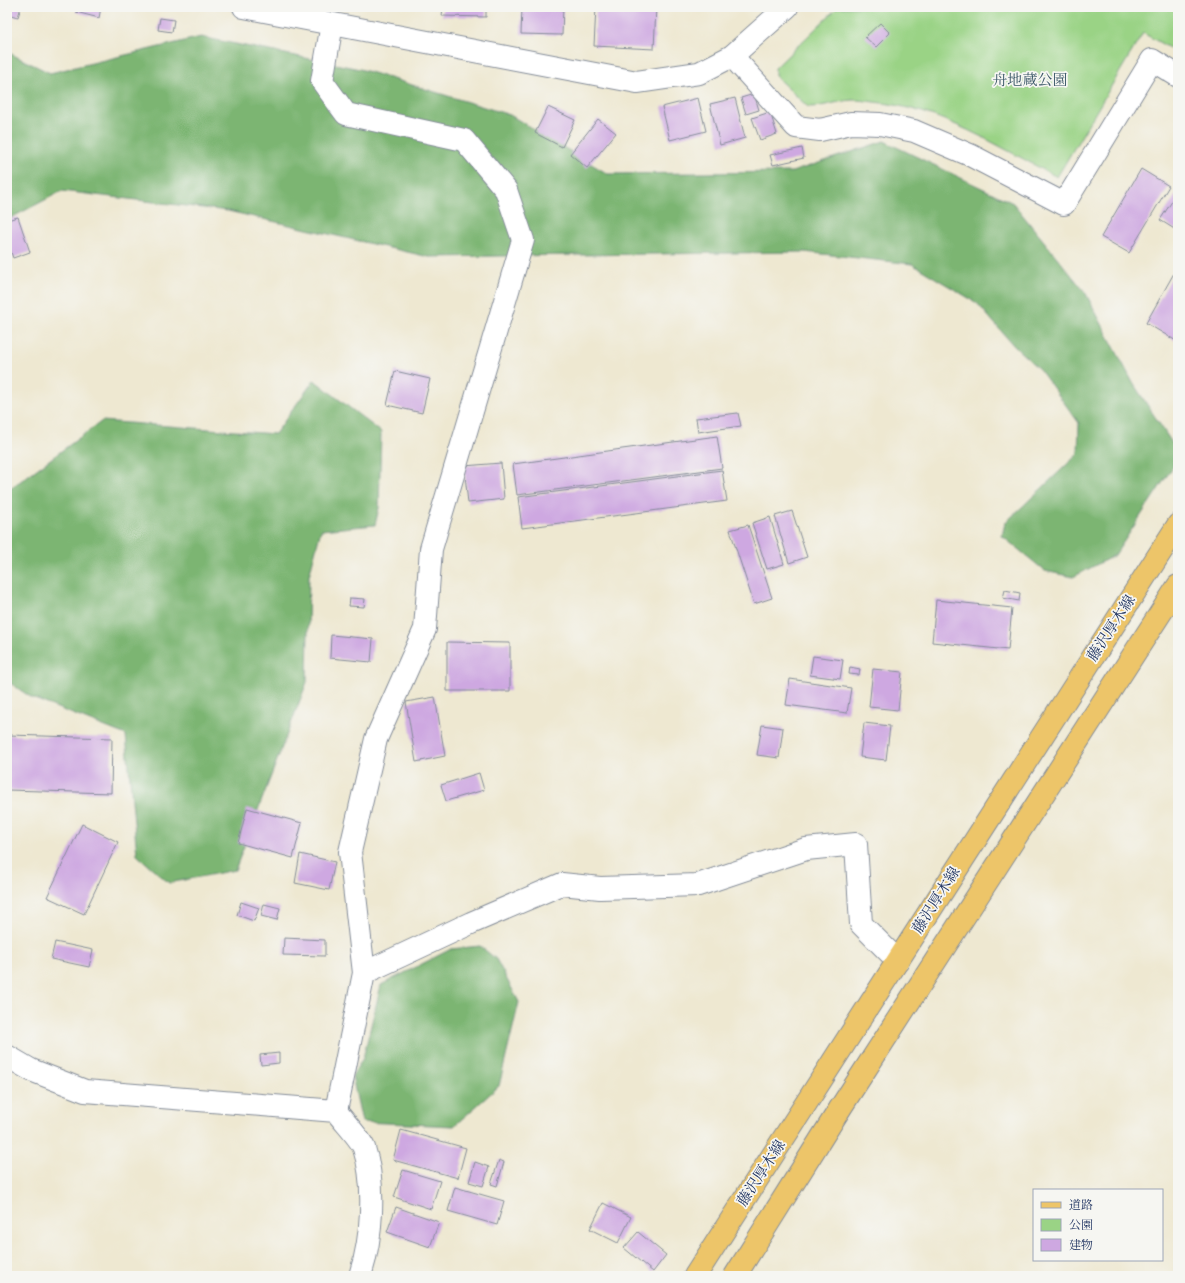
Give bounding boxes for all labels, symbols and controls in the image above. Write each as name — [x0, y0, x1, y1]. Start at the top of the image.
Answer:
park label: 舟地蔵公園 — [992, 70, 1068, 90]
street label: 藤沢厚木線 — [1082, 591, 1140, 665]
street label: 藤沢厚木線 — [908, 863, 964, 937]
street label: 藤沢厚木線 — [732, 1136, 790, 1210]
legend — [1033, 1189, 1163, 1261]
text: 道路 — [1069, 1197, 1093, 1213]
text: 公園 — [1069, 1217, 1093, 1233]
text: 建物 — [1069, 1237, 1093, 1253]

